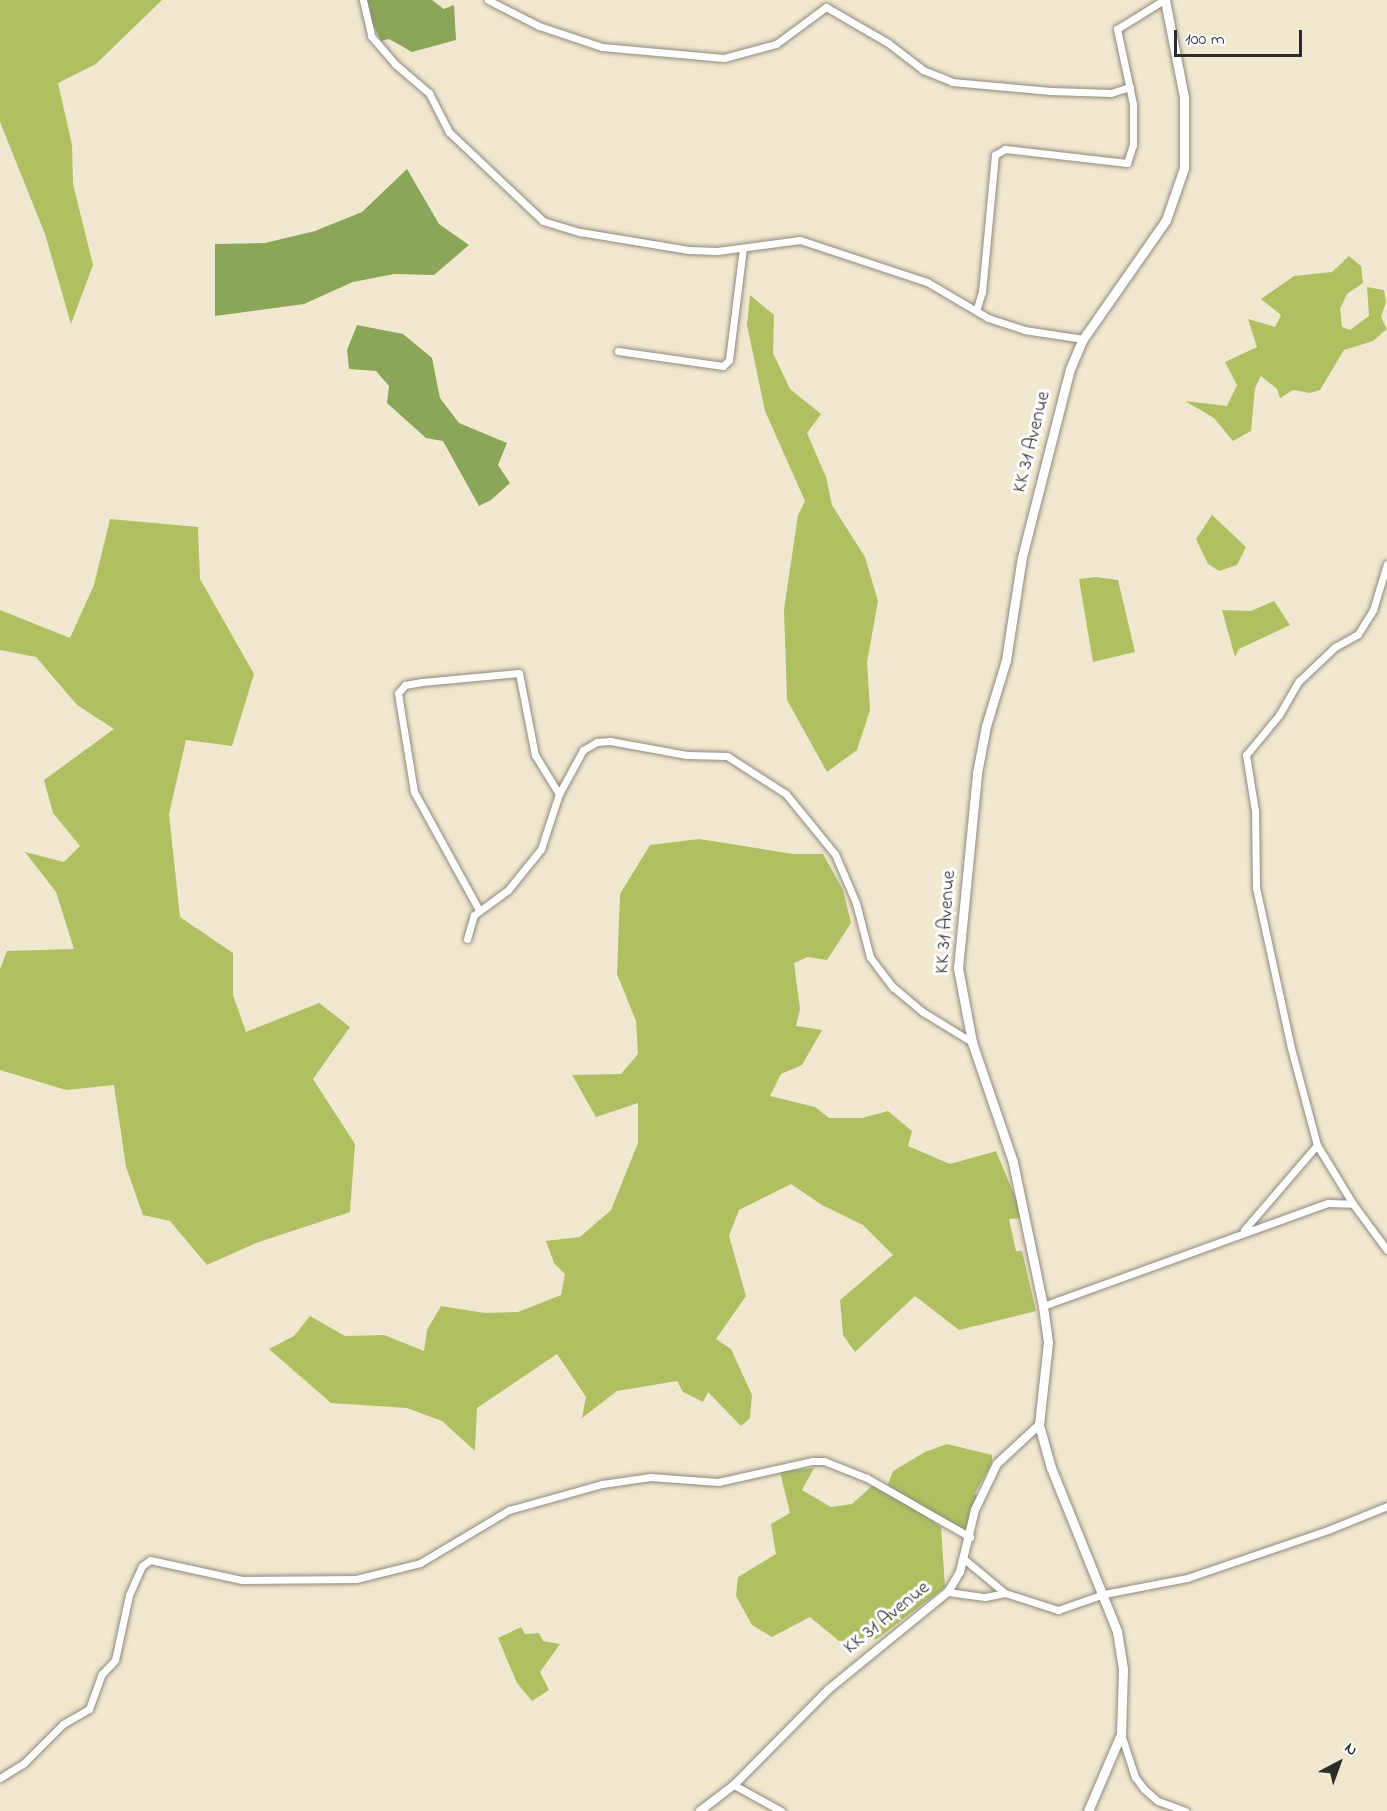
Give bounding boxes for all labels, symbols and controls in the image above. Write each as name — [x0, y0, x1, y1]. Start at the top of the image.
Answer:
scale bar — [1177, 18, 1304, 56]
text: 100 m — [1185, 27, 1225, 53]
street label: KK 31 Avenue — [1008, 389, 1056, 495]
street label: KK 31 Avenue — [930, 869, 962, 975]
street label: KK 31 Avenue — [839, 1576, 935, 1660]
north arrow — [1309, 1733, 1369, 1793]
text: N — [1339, 1737, 1363, 1762]

